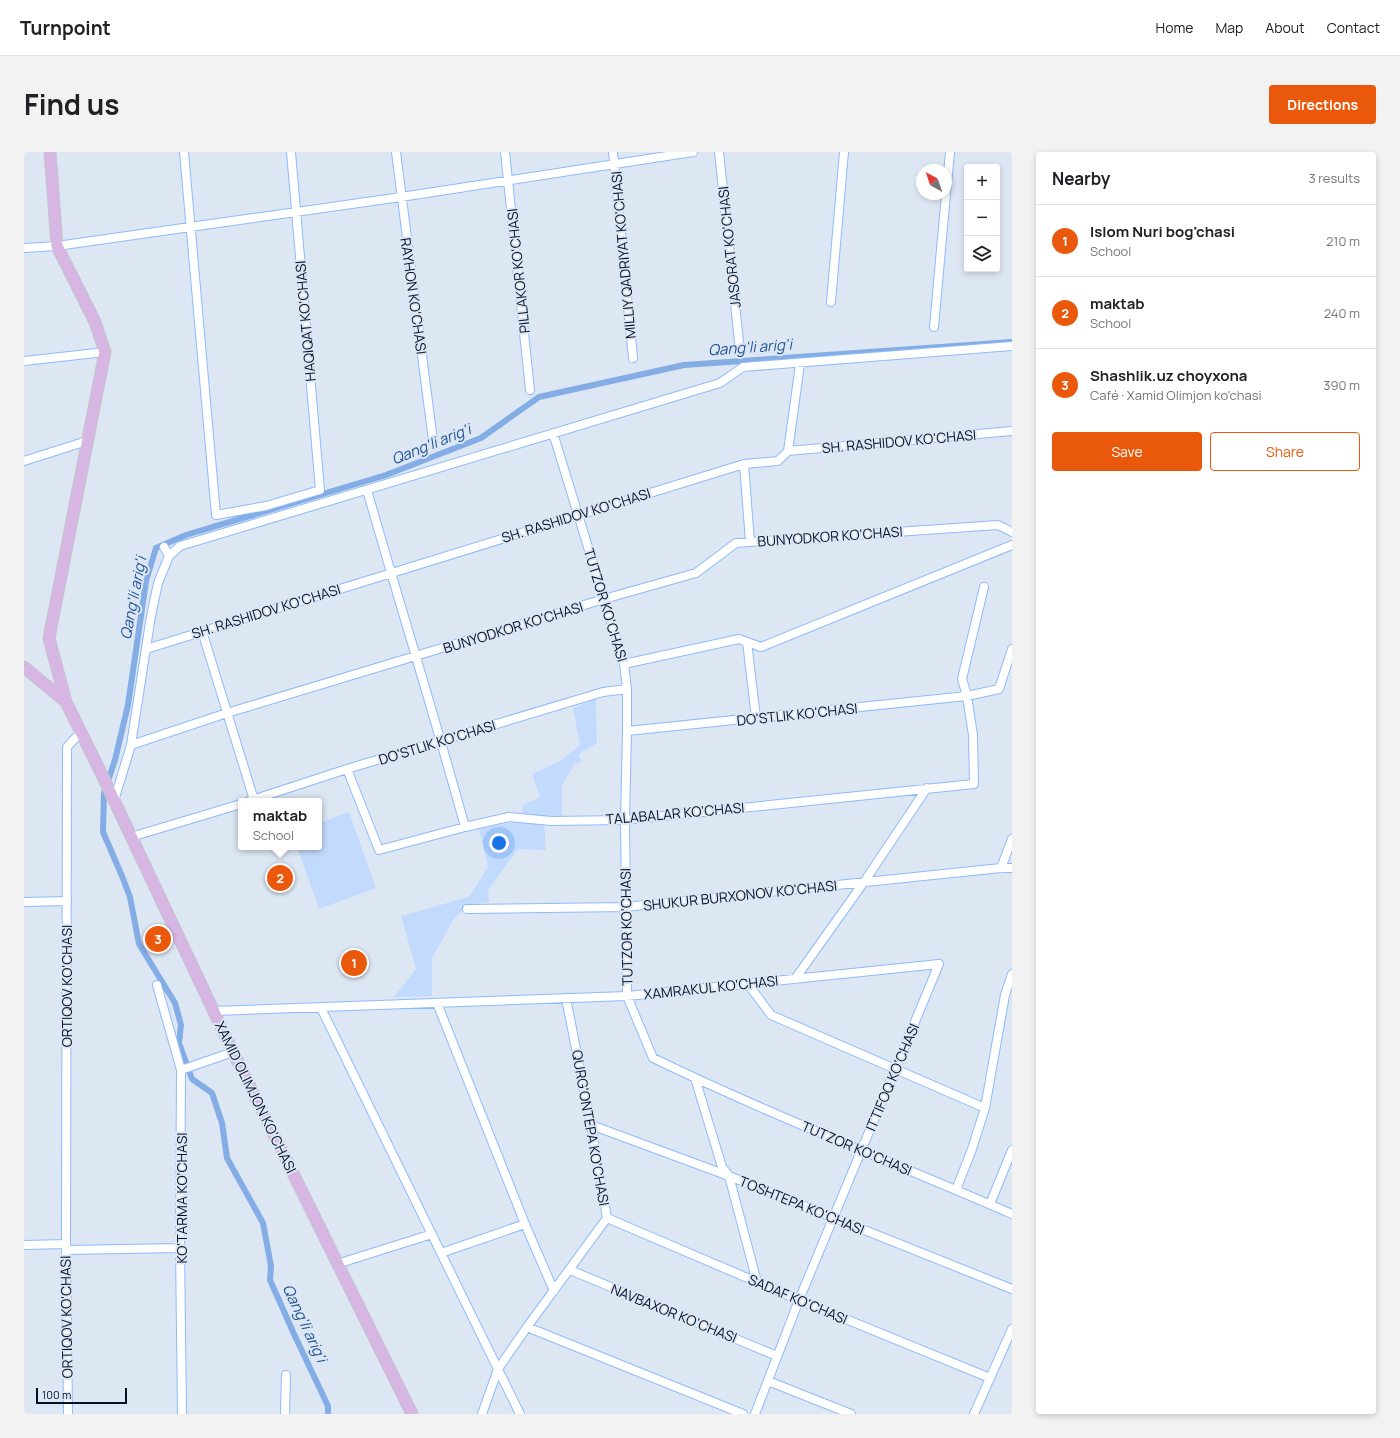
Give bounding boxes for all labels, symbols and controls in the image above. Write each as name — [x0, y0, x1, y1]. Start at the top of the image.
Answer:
text: Turnpoint — [20, 15, 111, 41]
text: Home — [1156, 18, 1193, 37]
text: Map — [1215, 18, 1243, 37]
text: About — [1265, 18, 1305, 37]
text: Contact — [1327, 18, 1380, 37]
text: Find us — [24, 85, 119, 123]
button: Directions — [1269, 85, 1376, 124]
north arrow — [916, 164, 952, 200]
map controls — [964, 164, 1000, 272]
button: + — [964, 164, 1000, 200]
text: Nearby — [1052, 167, 1110, 190]
text: 3 results — [1308, 169, 1360, 187]
street label: MILLIY QADRIYAT KO'CHASI — [606, 170, 640, 340]
street label: JASORAT KO'CHASI — [713, 185, 745, 309]
button: − — [964, 200, 1000, 236]
street label: PILLAKOR KO'CHASI — [502, 208, 534, 334]
text: Islom Nuri bog'chasi — [1090, 221, 1235, 242]
text: 1 — [1062, 232, 1068, 250]
text: 210 m — [1326, 232, 1360, 250]
street label: RAYHON KO'CHASI — [396, 236, 432, 356]
button: layers — [964, 236, 1000, 272]
text: School — [1090, 242, 1131, 260]
street label: HAQIQAT KO'CHASI — [290, 260, 320, 382]
text: maktab — [1090, 293, 1145, 314]
text: 2 — [1061, 304, 1069, 322]
text: 240 m — [1324, 304, 1360, 322]
text: School — [1090, 314, 1131, 332]
water label: Qang'li arig'i — [707, 333, 795, 360]
text: Shashlik.uz choyxona — [1090, 365, 1248, 386]
text: 3 — [1061, 376, 1069, 394]
text: 390 m — [1323, 376, 1360, 394]
text: Café · Xamid Olimjon ko'chasi — [1090, 386, 1262, 404]
water label: Qang'li arig'i — [388, 418, 476, 469]
street label: SH. RASHIDOV KO'CHASI — [821, 425, 977, 457]
button: Save — [1052, 432, 1202, 471]
button: Share — [1210, 432, 1360, 471]
street label: SH. RASHIDOV KO'CHASI — [499, 483, 653, 547]
street label: BUNYODKOR KO'CHASI — [757, 521, 903, 551]
street label: TUTZOR KO'CHASI — [580, 546, 632, 664]
water label: Qang'li arig'i — [115, 552, 152, 641]
street label: SH. RASHIDOV KO'CHASI — [189, 579, 343, 643]
street label: BUNYODKOR KO'CHASI — [441, 597, 585, 657]
street label: DO'STLIK KO'CHASI — [736, 698, 858, 730]
street label: DO'STLIK KO'CHASI — [376, 715, 498, 769]
street label: TALABALAR KO'CHASI — [605, 797, 745, 829]
popup — [238, 798, 322, 850]
text: maktab — [253, 805, 307, 826]
text: School — [253, 826, 294, 844]
your location — [489, 833, 509, 853]
pin: 2 — [267, 863, 293, 893]
street label: TUTZOR KO'CHASI — [615, 868, 637, 986]
street label: SHUKUR BURXONOV KO'CHASI — [642, 875, 838, 915]
pin: 3 — [145, 924, 171, 954]
street label: ORTIQOV KO'CHASI — [57, 925, 76, 1047]
pin: 1 — [341, 948, 367, 978]
street label: XAMRAKUL KO'CHASI — [643, 970, 779, 1004]
street label: XAMID OLIMJON KO'CHASI — [211, 1018, 301, 1176]
street label: ITTIFOQ KO'CHASI — [861, 1020, 923, 1134]
street label: QURG'ONTEPA KO'CHASI — [568, 1048, 614, 1208]
street label: TUTZOR KO'CHASI — [799, 1116, 915, 1180]
street label: KO'TARMA KO'CHASI — [172, 1132, 191, 1264]
street label: TOSHTEPA KO'CHASI — [737, 1171, 867, 1239]
street label: ORTIQOV KO'CHASI — [55, 1255, 77, 1379]
street label: SADAF KO'CHASI — [745, 1269, 851, 1329]
street label: NAVBAXOR KO'CHASI — [608, 1279, 740, 1347]
water label: Qang'li arig'i — [278, 1281, 333, 1368]
scale bar — [36, 1386, 127, 1405]
text: 100 m — [42, 1387, 71, 1402]

